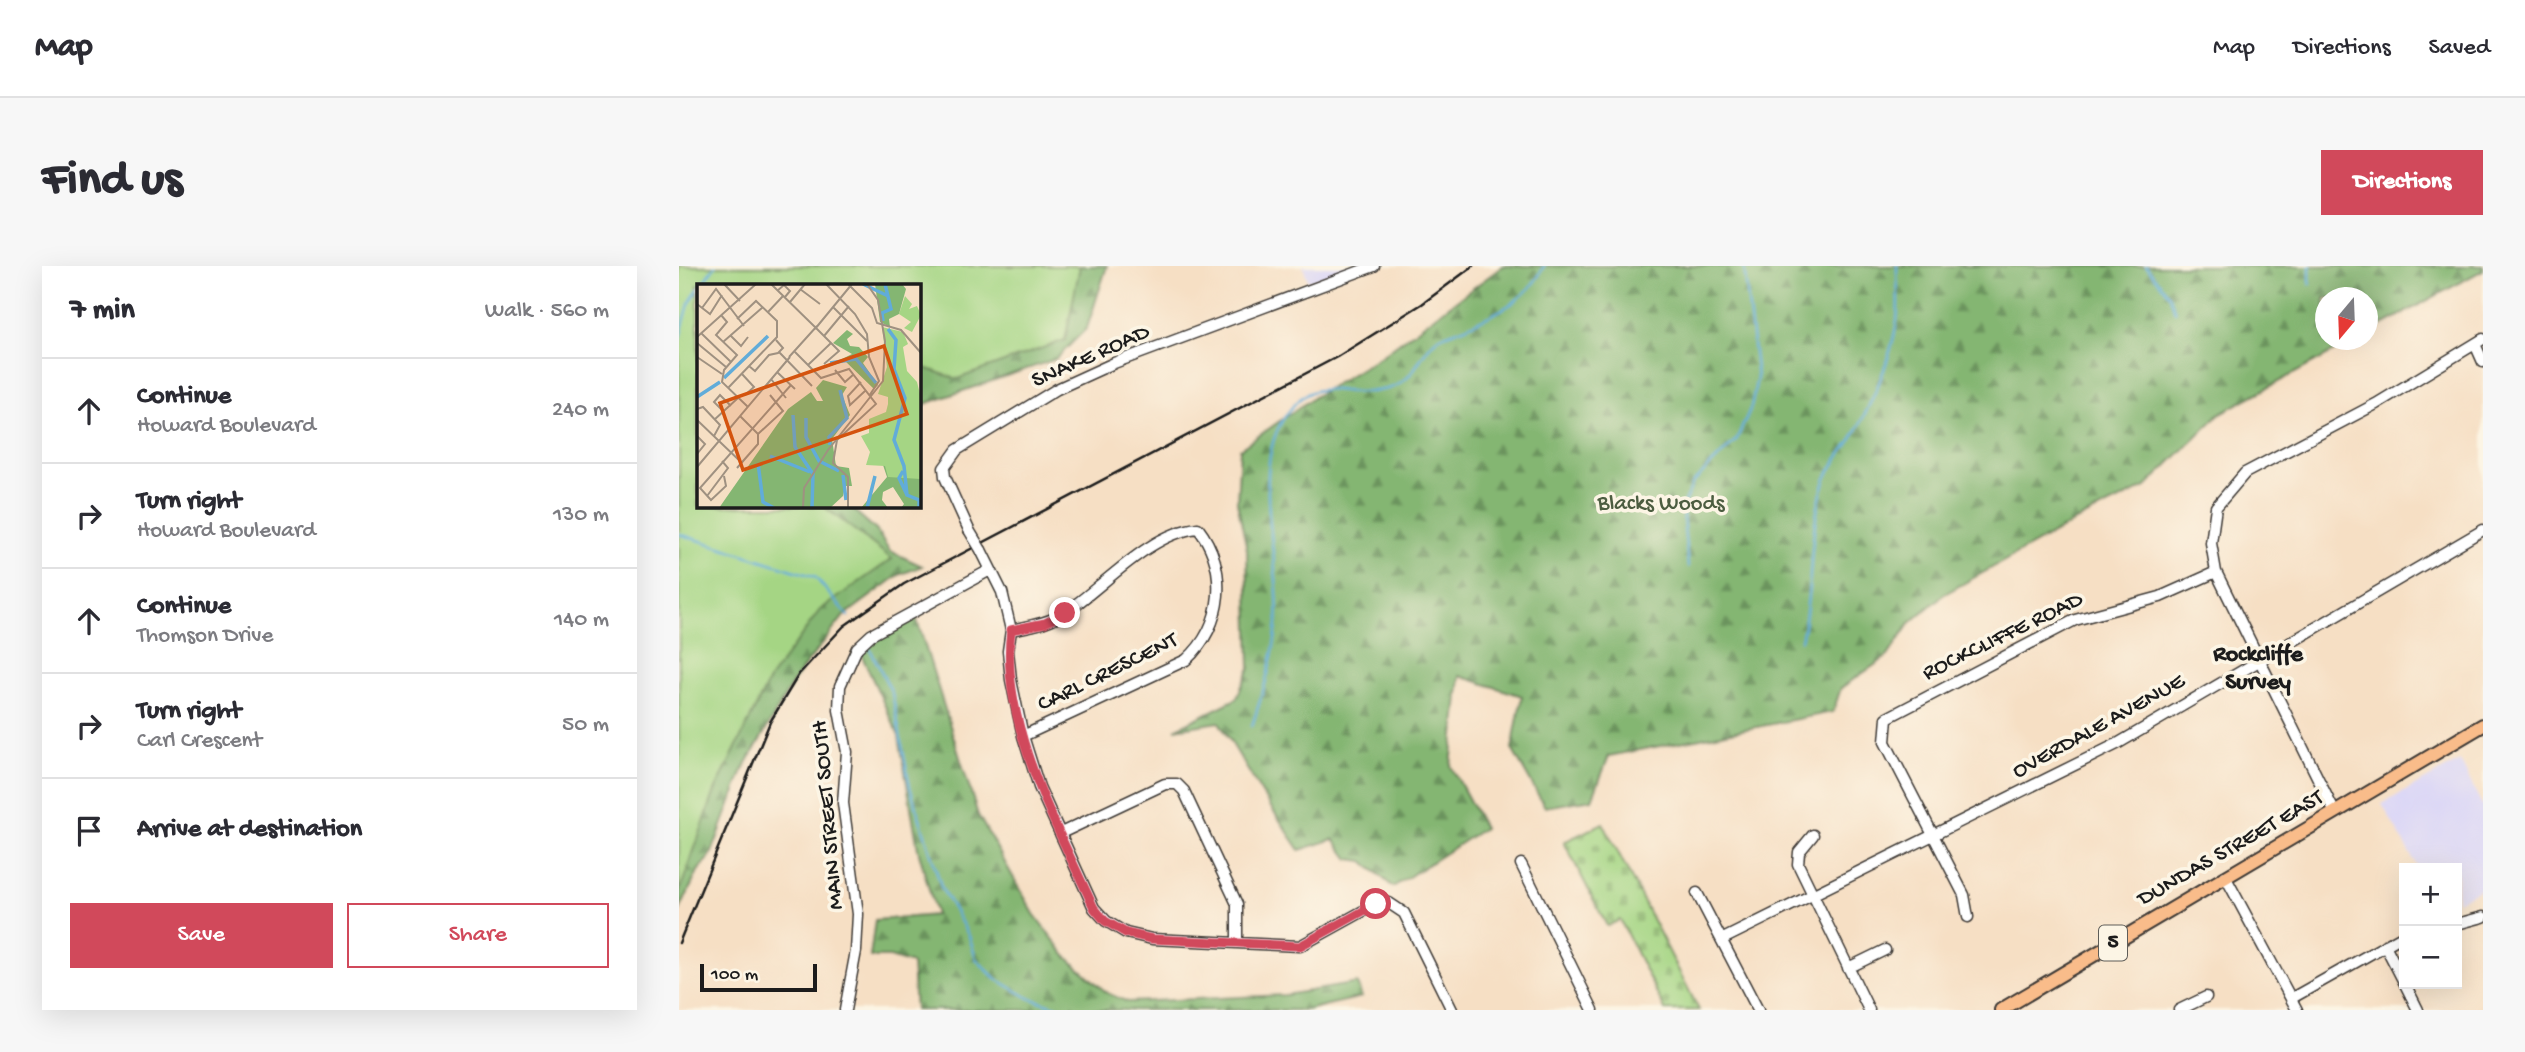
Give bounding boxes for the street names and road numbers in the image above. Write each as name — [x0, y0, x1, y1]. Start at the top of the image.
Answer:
street label: SNAKE ROAD — [1028, 319, 1155, 395]
street label: ROCKCLIFFE ROAD — [1918, 586, 2089, 688]
street label: CARL CRESCENT — [1034, 627, 1183, 718]
street label: OVERDALE AVENUE — [2008, 668, 2191, 786]
street label: MAIN STREET SOUTH — [807, 718, 851, 911]
street label: DUNDAS STREET EAST — [2132, 784, 2330, 914]
road number: 5 — [2099, 926, 2127, 960]

